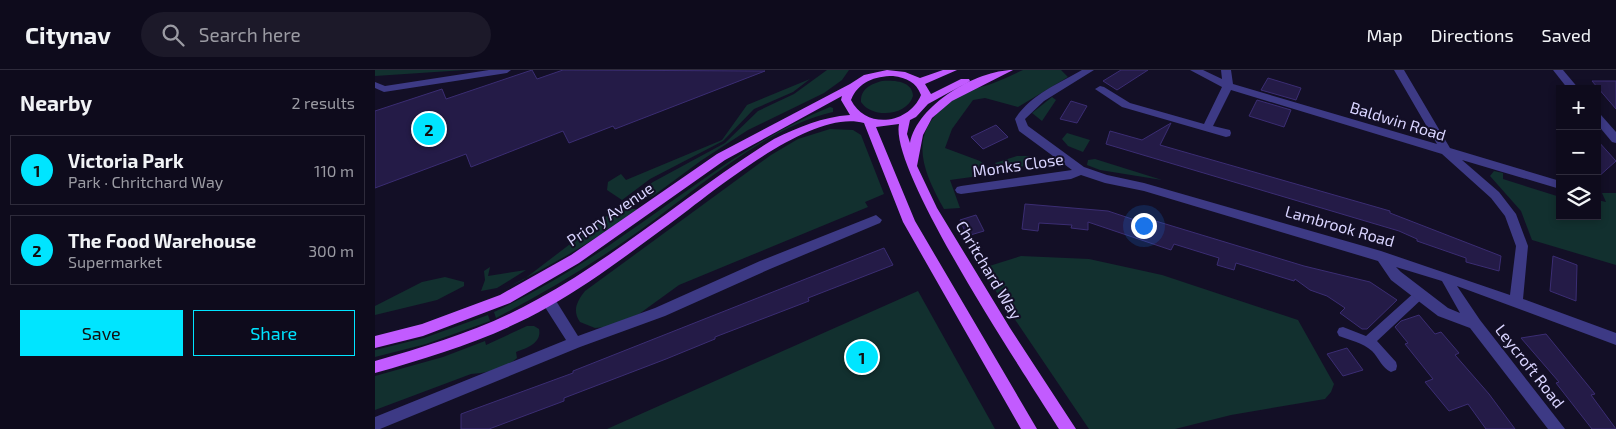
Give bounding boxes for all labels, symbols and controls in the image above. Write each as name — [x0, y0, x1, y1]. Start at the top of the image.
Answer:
search box — [141, 12, 491, 57]
text: Citynav — [25, 20, 111, 49]
icon: search — [159, 21, 187, 49]
text: Search here — [199, 23, 301, 46]
text: Map — [1366, 24, 1403, 46]
text: Directions — [1431, 24, 1514, 46]
text: Saved — [1542, 24, 1591, 46]
map controls — [1556, 85, 1601, 220]
button: + — [1556, 85, 1601, 130]
text: Nearby — [20, 90, 92, 115]
text: 2 results — [292, 93, 355, 112]
street label: Baldwin Road — [1348, 97, 1448, 144]
pin: 2 — [413, 110, 445, 148]
button: − — [1556, 130, 1601, 175]
text: Victoria Park — [68, 149, 184, 172]
street label: Monks Close — [971, 149, 1065, 180]
text: 1 — [34, 161, 40, 180]
text: 110 m — [314, 161, 354, 180]
text: Park · Chritchard Way — [68, 172, 223, 191]
button: layers — [1556, 175, 1601, 220]
street label: Priory Avenue — [563, 178, 657, 249]
street label: Lambrook Road — [1283, 201, 1397, 250]
your location — [1131, 213, 1157, 239]
street label: Chritchard Way — [952, 217, 1027, 323]
text: The Food Warehouse — [68, 229, 256, 252]
text: 2 — [32, 241, 42, 260]
text: 300 m — [308, 241, 354, 260]
text: Supermarket — [68, 252, 162, 271]
button: Save — [20, 310, 183, 356]
button: Share — [193, 310, 355, 356]
street label: Leycroft Road — [1492, 320, 1569, 411]
pin: 1 — [846, 338, 878, 376]

